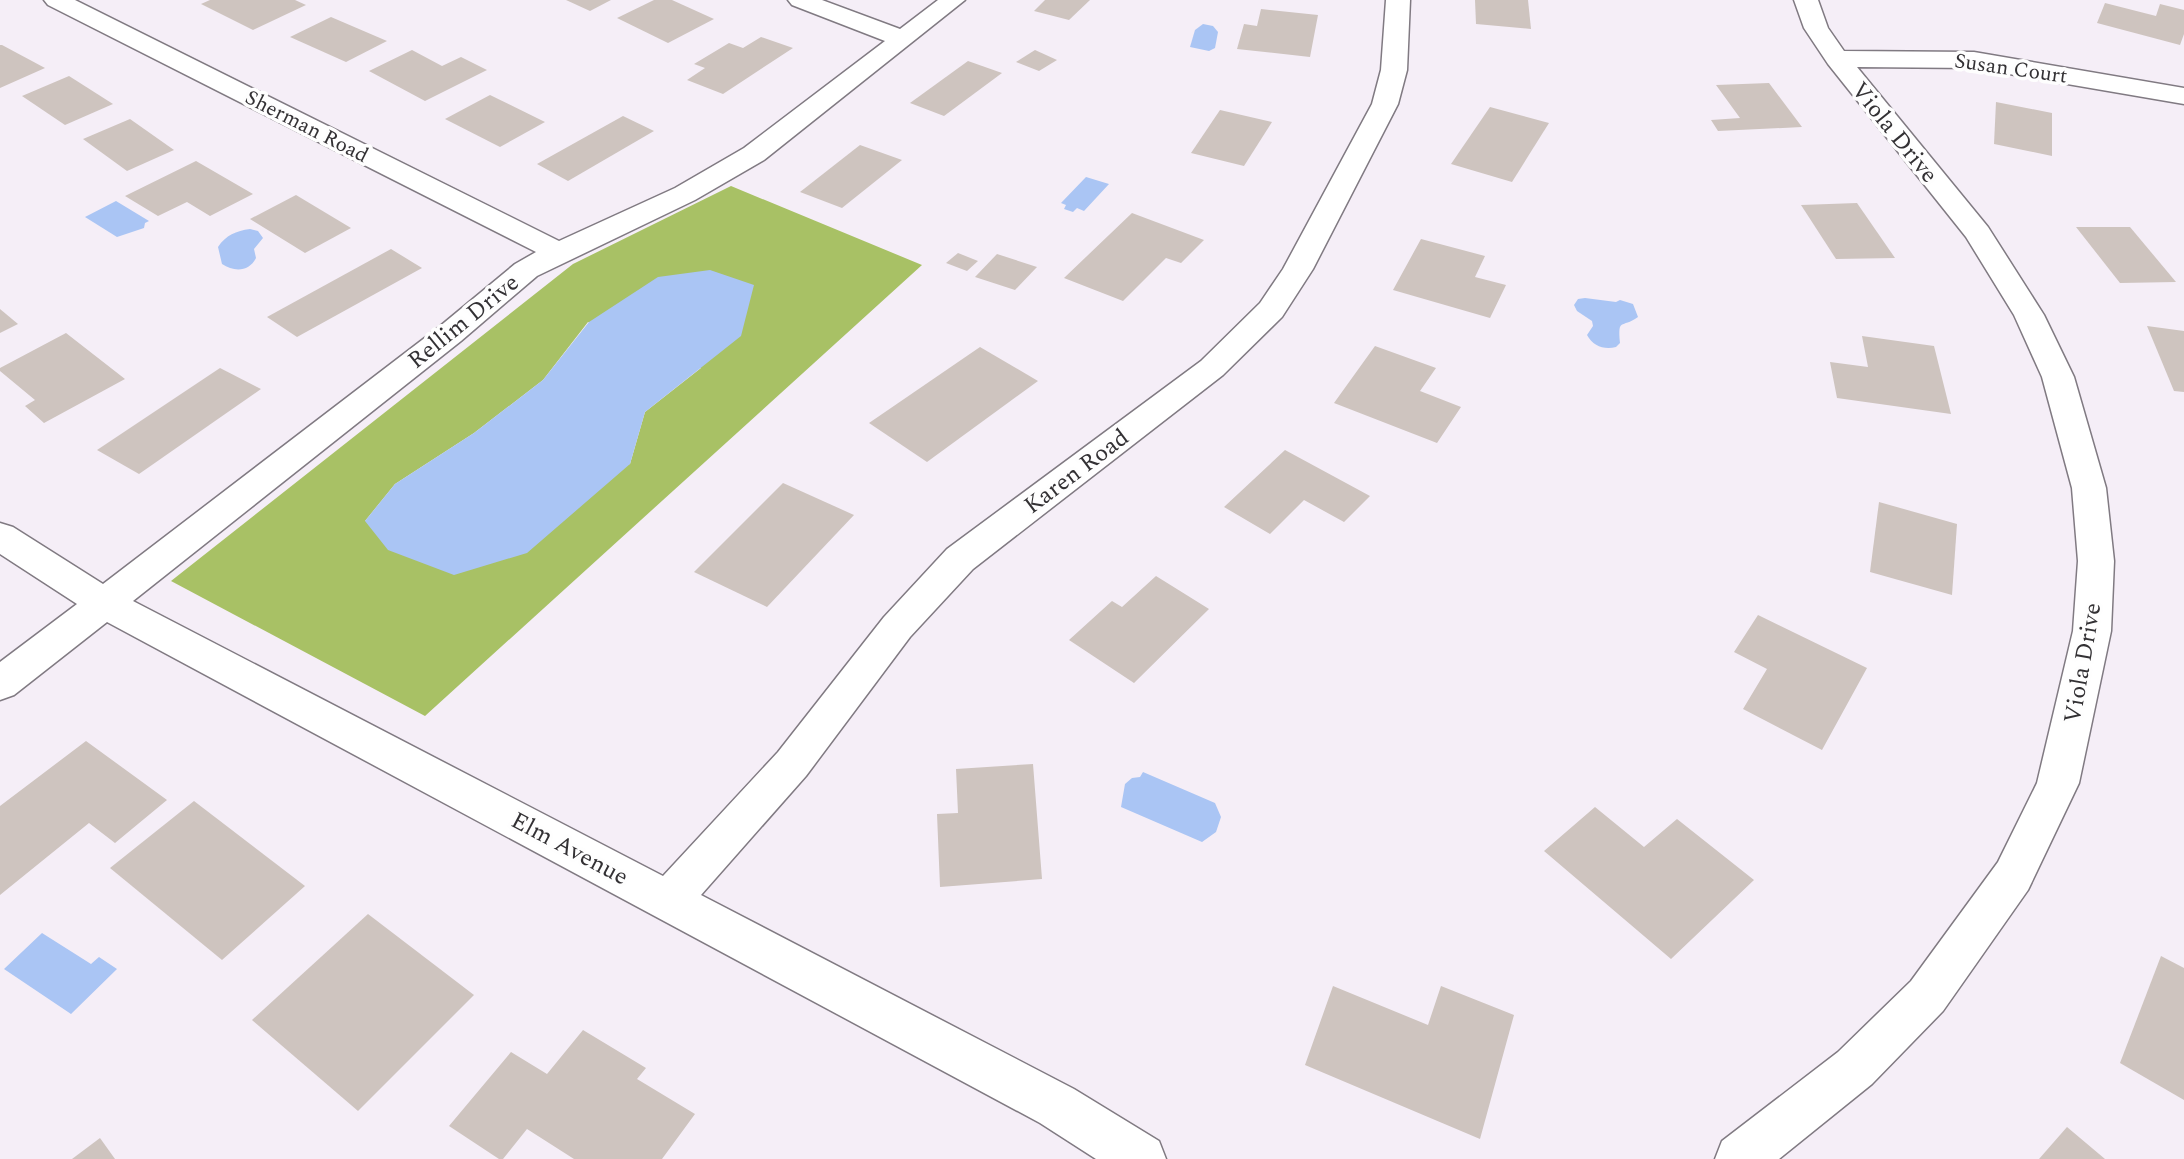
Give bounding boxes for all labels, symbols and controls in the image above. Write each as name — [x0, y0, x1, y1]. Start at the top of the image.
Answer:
street label: Susan Court — [1952, 45, 2069, 93]
street label: Viola Drive — [1842, 74, 1947, 191]
street label: Sherman Road — [239, 82, 374, 172]
street label: Rellim Drive — [400, 265, 527, 378]
street label: Karen Road — [1016, 420, 1137, 523]
street label: Viola Drive — [2055, 600, 2111, 726]
street label: Elm Avenue — [504, 803, 635, 895]

